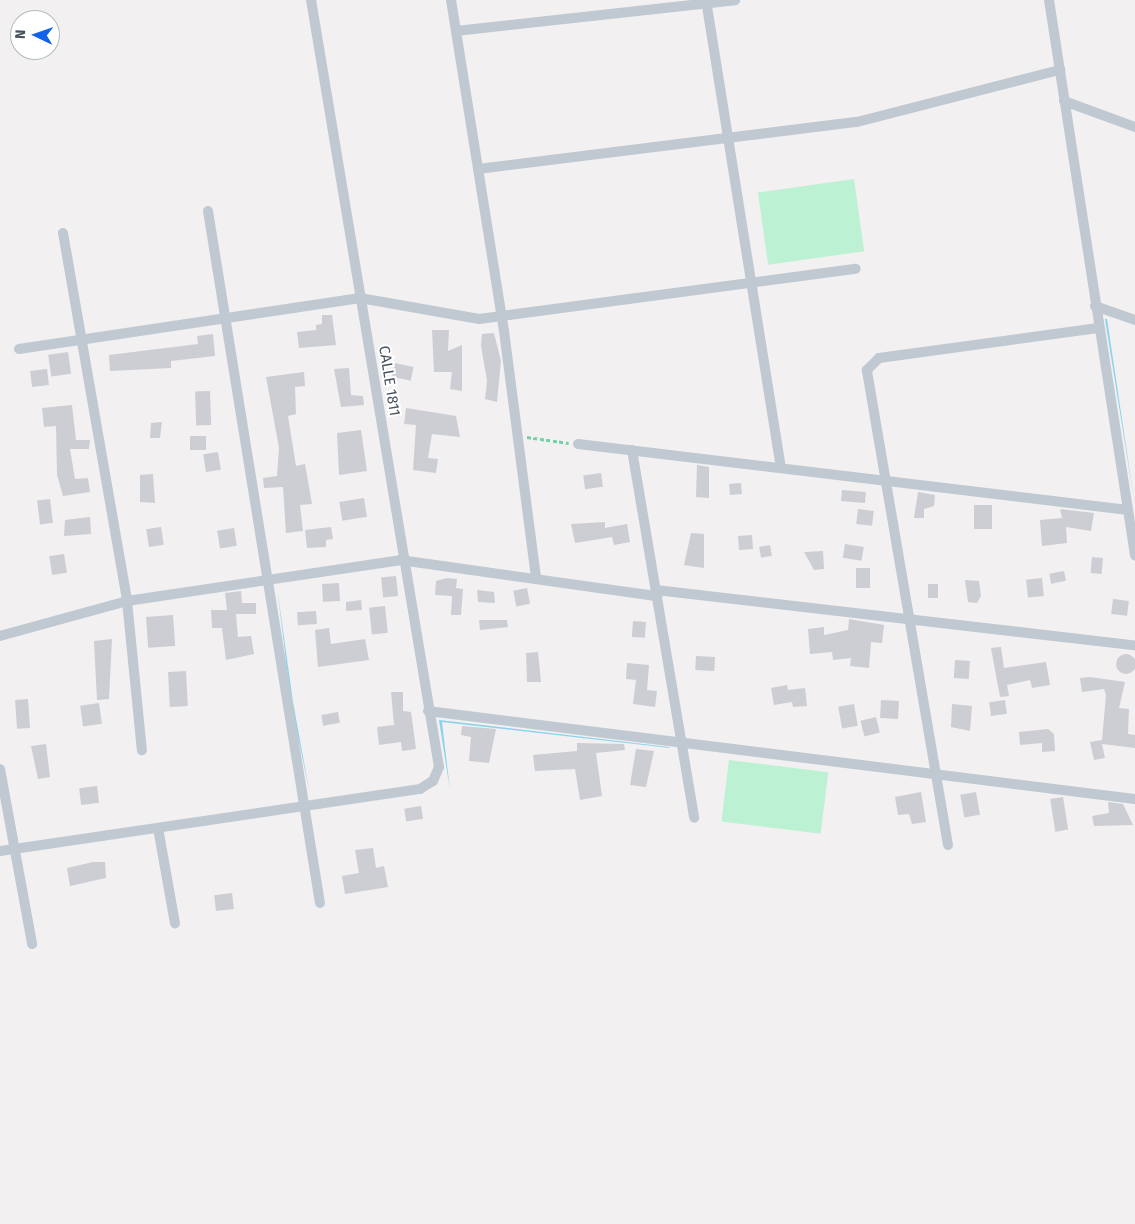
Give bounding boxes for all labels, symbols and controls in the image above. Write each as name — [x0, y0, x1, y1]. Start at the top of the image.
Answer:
north arrow — [10, 10, 60, 60]
text: N — [12, 29, 29, 39]
street label: CALLE 1811 — [375, 345, 403, 417]

